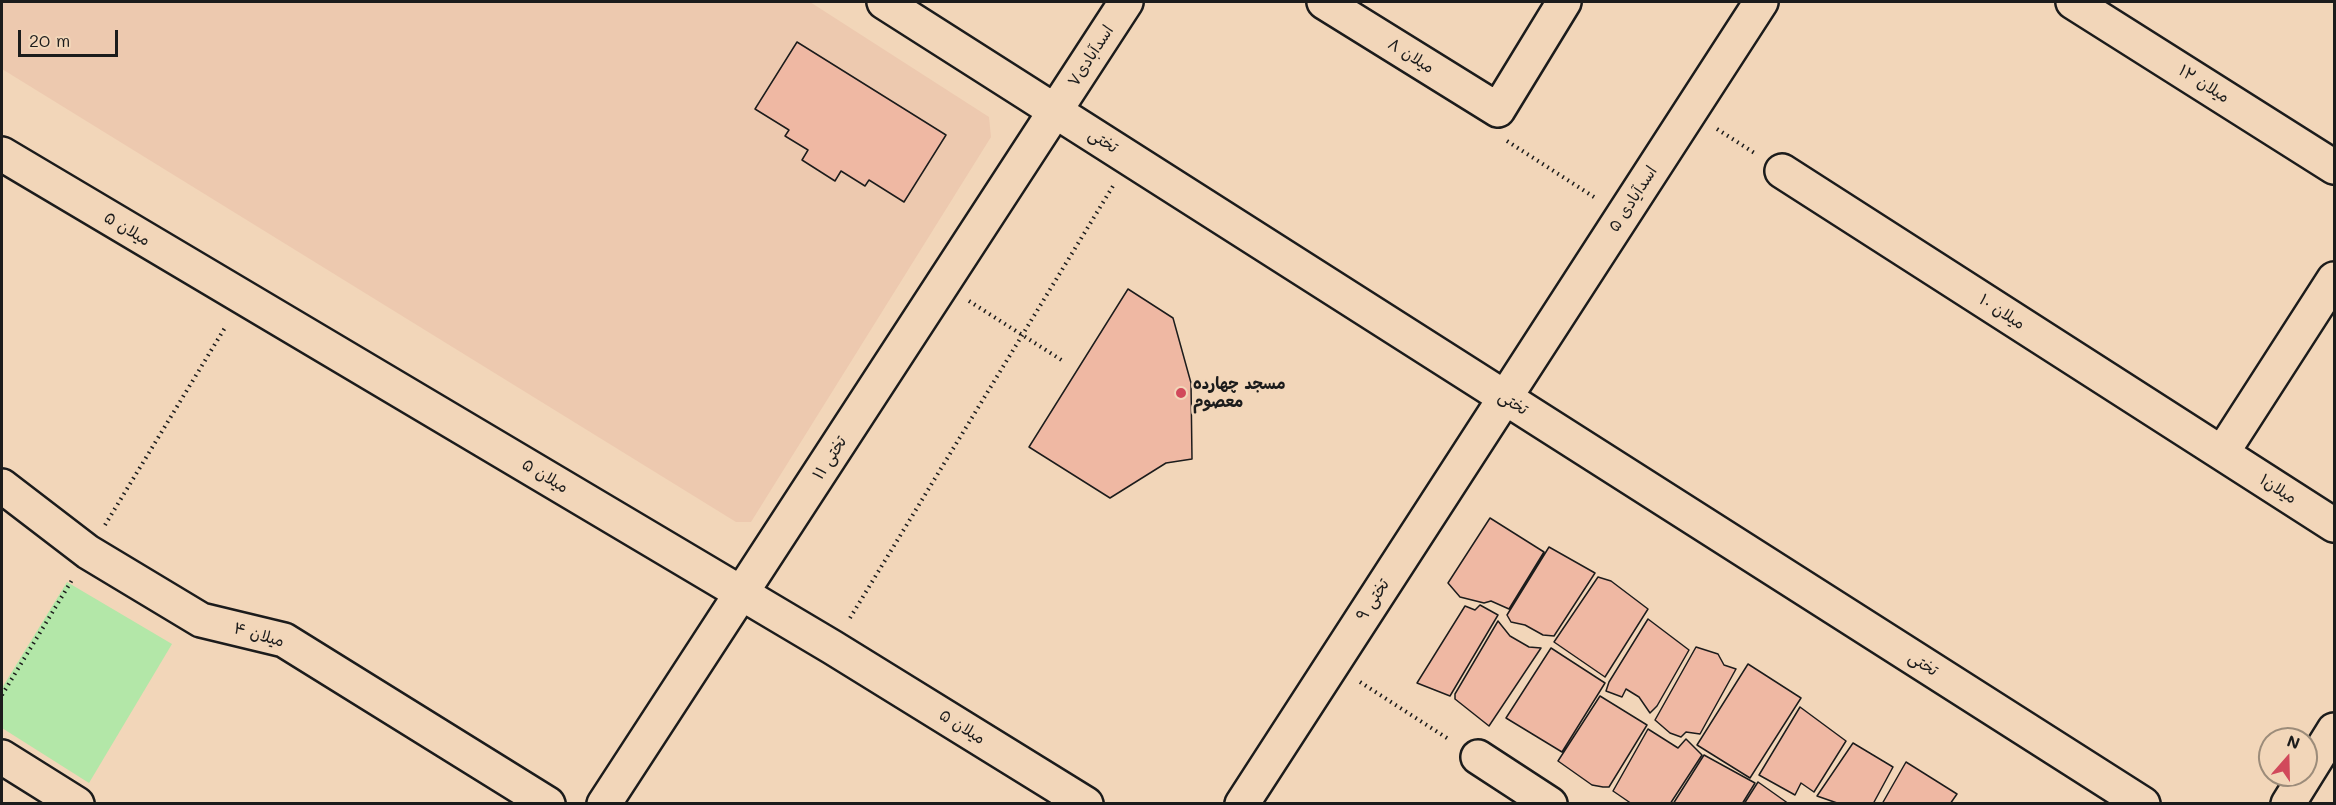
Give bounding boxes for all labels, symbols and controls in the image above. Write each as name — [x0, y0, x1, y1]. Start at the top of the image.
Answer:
scale bar — [21, 18, 122, 56]
street label: اسدآبادی۷ — [1064, 22, 1118, 90]
text: 20 m — [29, 28, 70, 52]
street label: میلان ۸ — [1384, 34, 1438, 78]
street label: میلان ۱۲ — [2175, 61, 2233, 107]
street label: تختی — [1085, 125, 1121, 157]
street label: اسدآیادی ۵ — [1605, 162, 1661, 236]
street label: میلان ۵ — [100, 208, 154, 250]
street label: میلان ۱۰ — [1976, 290, 2028, 334]
place label: مسجد چهارده معصوم — [1193, 374, 1285, 412]
marker: مسجد چهارده معصوم — [1174, 386, 1188, 400]
street label: تختی — [1495, 387, 1531, 419]
street label: تختی ۱۱ — [809, 433, 851, 483]
street label: میلان ۵ — [518, 455, 572, 497]
street label: میلان۱ — [2256, 470, 2300, 508]
street label: تختی ۹ — [1352, 575, 1394, 625]
street label: میلان ۴ — [232, 619, 286, 651]
street label: تختی — [1905, 648, 1941, 680]
street label: میلان ۵ — [935, 705, 989, 749]
north arrow — [2258, 727, 2318, 787]
text: N — [2284, 730, 2303, 753]

